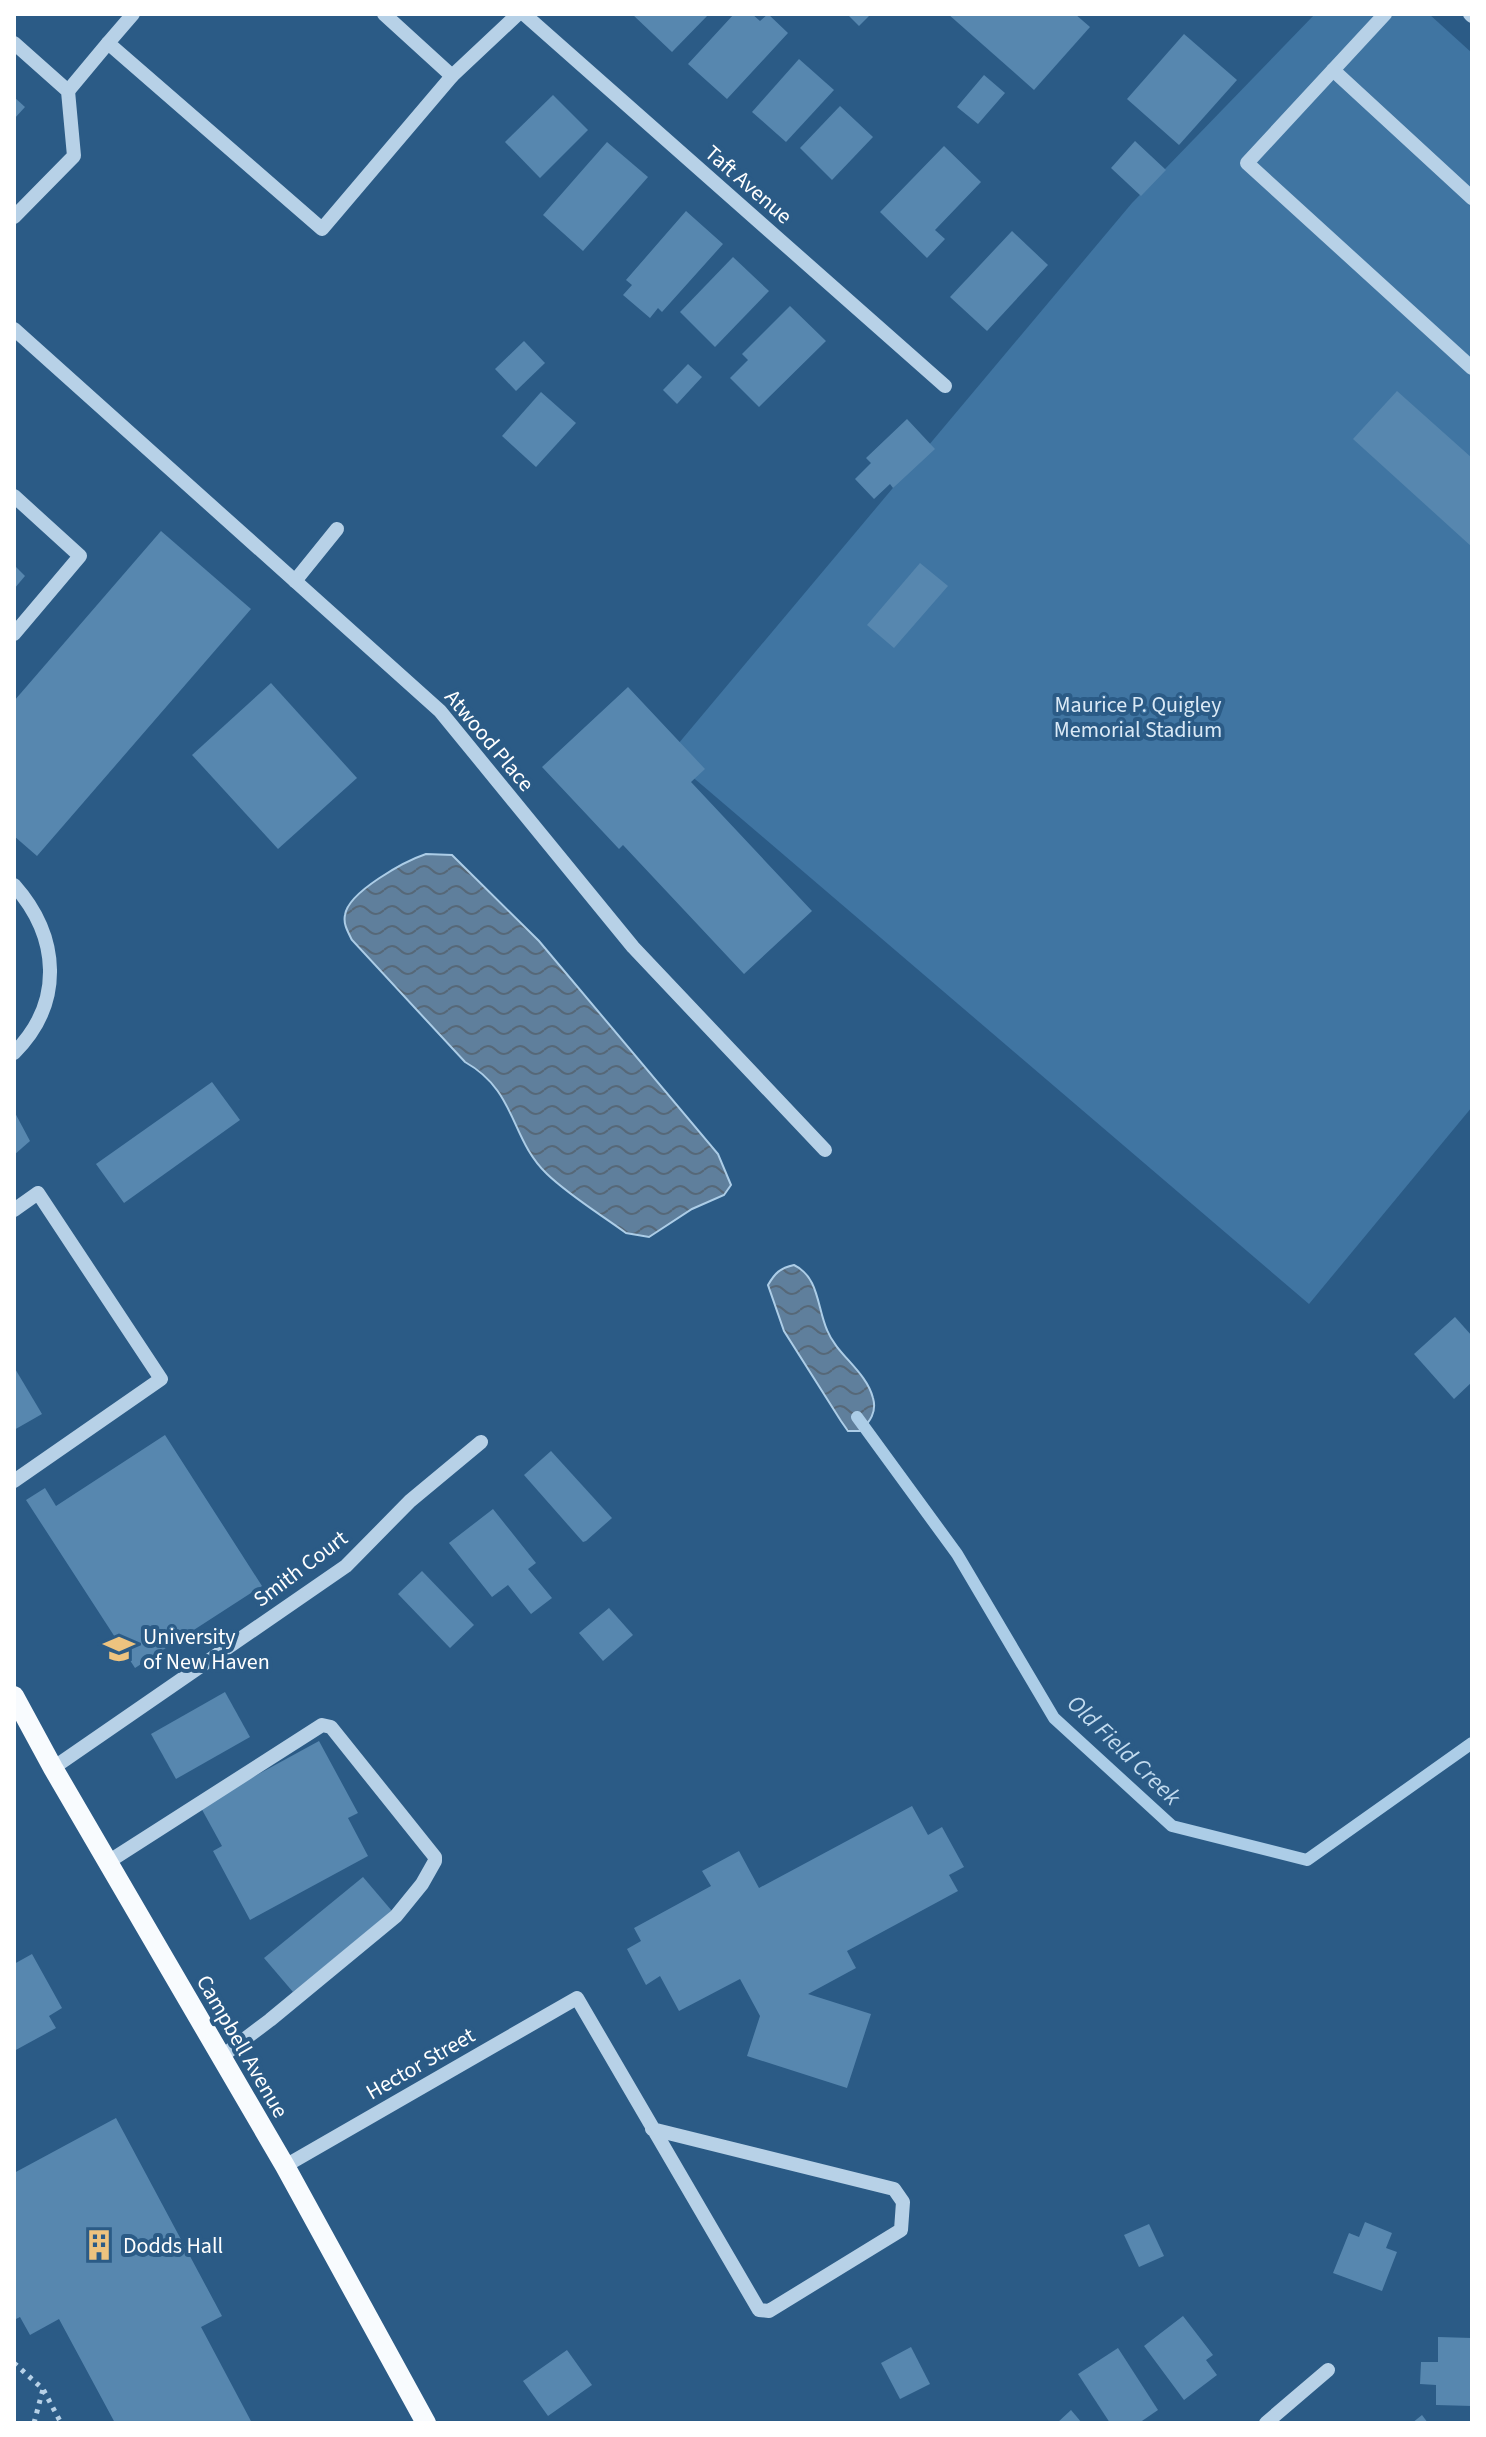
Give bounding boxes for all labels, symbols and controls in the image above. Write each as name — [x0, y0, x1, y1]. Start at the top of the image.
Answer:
street label: Taft Avenue — [698, 138, 799, 232]
street label: Atwood Place — [437, 683, 542, 799]
park label: Maurice P. Quigley Memorial Stadium — [1054, 689, 1222, 746]
street label: Smith Court — [247, 1522, 355, 1615]
place label: University of New Haven — [143, 1621, 270, 1678]
school or university icon: University of New Haven — [102, 1632, 136, 1666]
water label: Old Field Creek — [1059, 1687, 1189, 1814]
street label: Campbell Avenue — [188, 1969, 296, 2124]
street label: Hector Street — [360, 2019, 482, 2108]
building icon: Dodds Hall — [82, 2228, 116, 2262]
place label: Dodds Hall — [123, 2230, 223, 2262]

